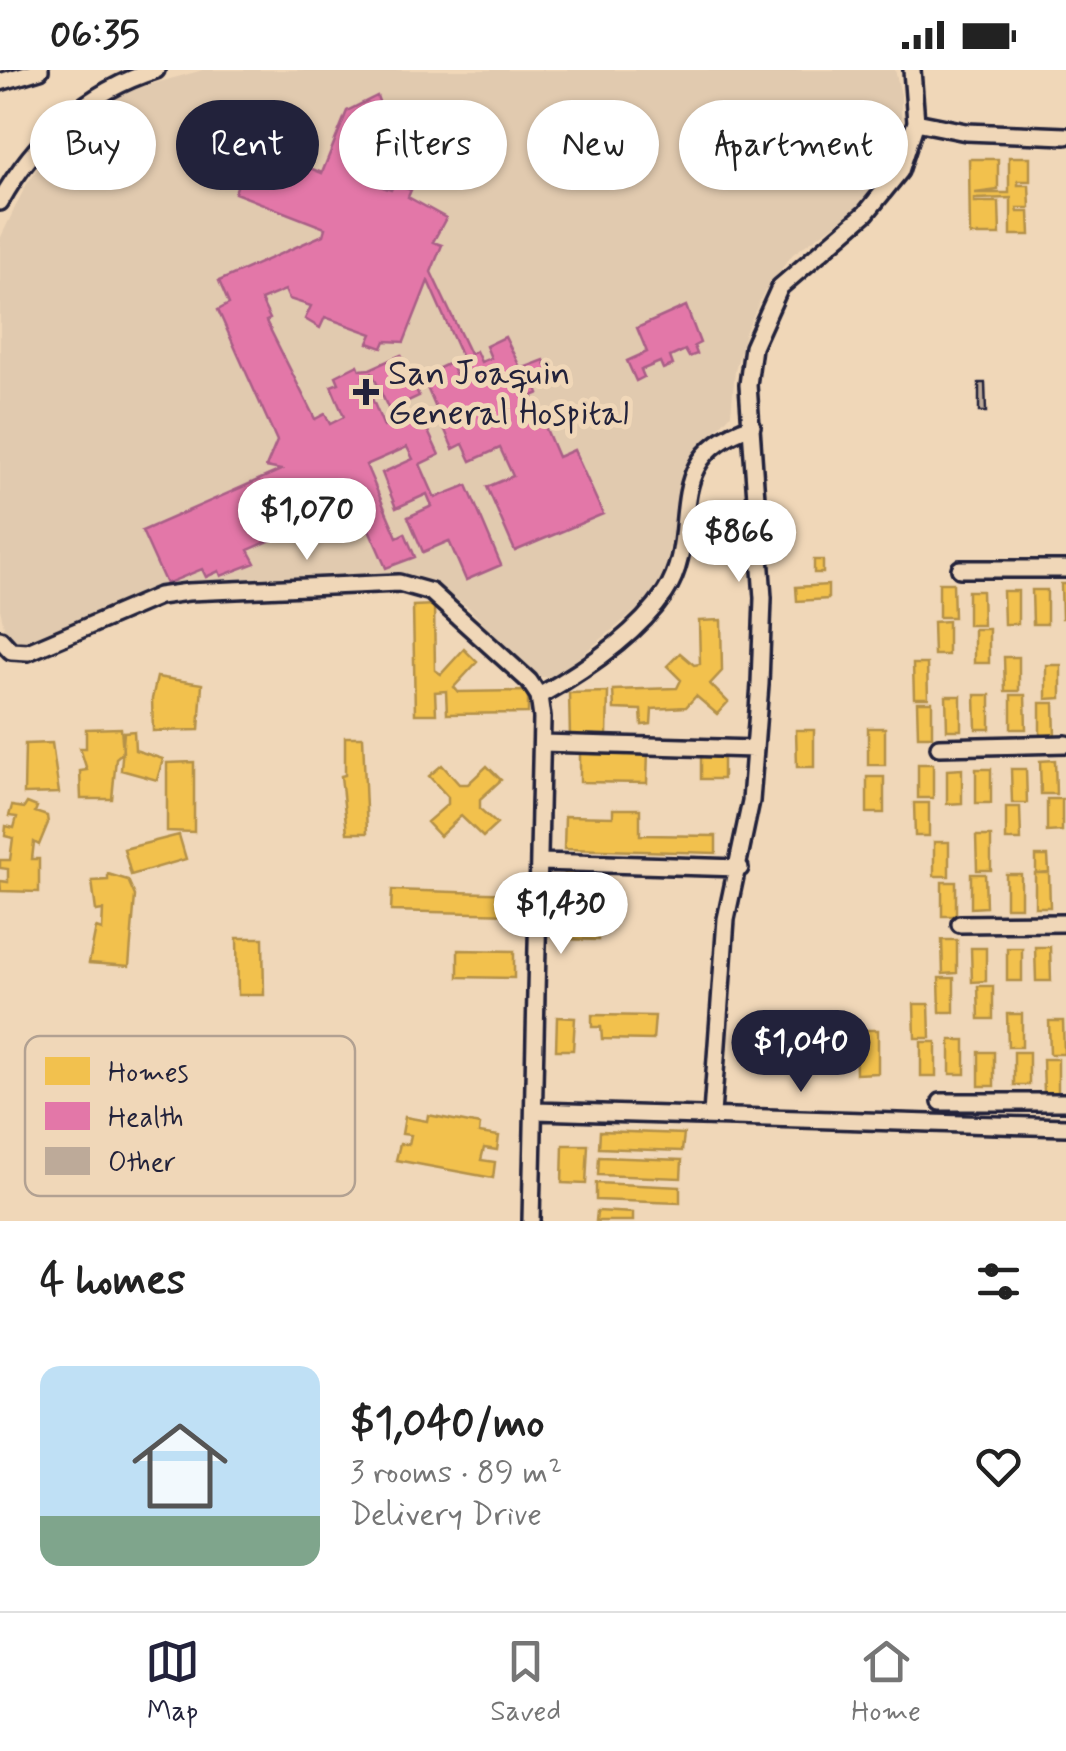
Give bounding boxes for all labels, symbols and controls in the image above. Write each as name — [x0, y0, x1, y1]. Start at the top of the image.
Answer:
text: 06:35 — [50, 11, 140, 60]
chip: Buy — [30, 100, 156, 190]
chip: Rent — [176, 100, 319, 190]
chip: Filters — [339, 100, 507, 190]
chip: New — [527, 100, 659, 190]
chip: Apartment — [679, 100, 908, 190]
place label: San Joaquin General Hospital — [388, 351, 629, 437]
marker: San Joaquin General Hospital — [353, 379, 379, 405]
pin: $1,070 — [226, 478, 388, 563]
text: $1,070 — [260, 489, 354, 531]
pin: $866 — [680, 500, 798, 585]
text: $866 — [704, 511, 774, 553]
pin: $1,430 — [480, 872, 642, 957]
text: $1,430 — [516, 883, 606, 925]
pin: $1,040 — [720, 1010, 882, 1095]
text: $1,040 — [753, 1021, 849, 1063]
legend — [25, 1036, 355, 1196]
text: Homes — [108, 1055, 189, 1092]
text: Health — [108, 1100, 184, 1137]
text: Other — [108, 1145, 176, 1182]
text: 4 homes — [40, 1254, 186, 1309]
icon: filters — [971, 1254, 1026, 1309]
text: $1,040/mo — [350, 1397, 545, 1452]
icon: home — [120, 1406, 240, 1526]
icon: heart — [971, 1439, 1026, 1494]
text: 3 rooms · 89 m² — [350, 1452, 562, 1494]
text: Delivery Drive — [350, 1494, 542, 1536]
tab: Map — [145, 1634, 200, 1731]
tab: Saved — [490, 1634, 561, 1731]
tab: Home — [851, 1634, 921, 1731]

